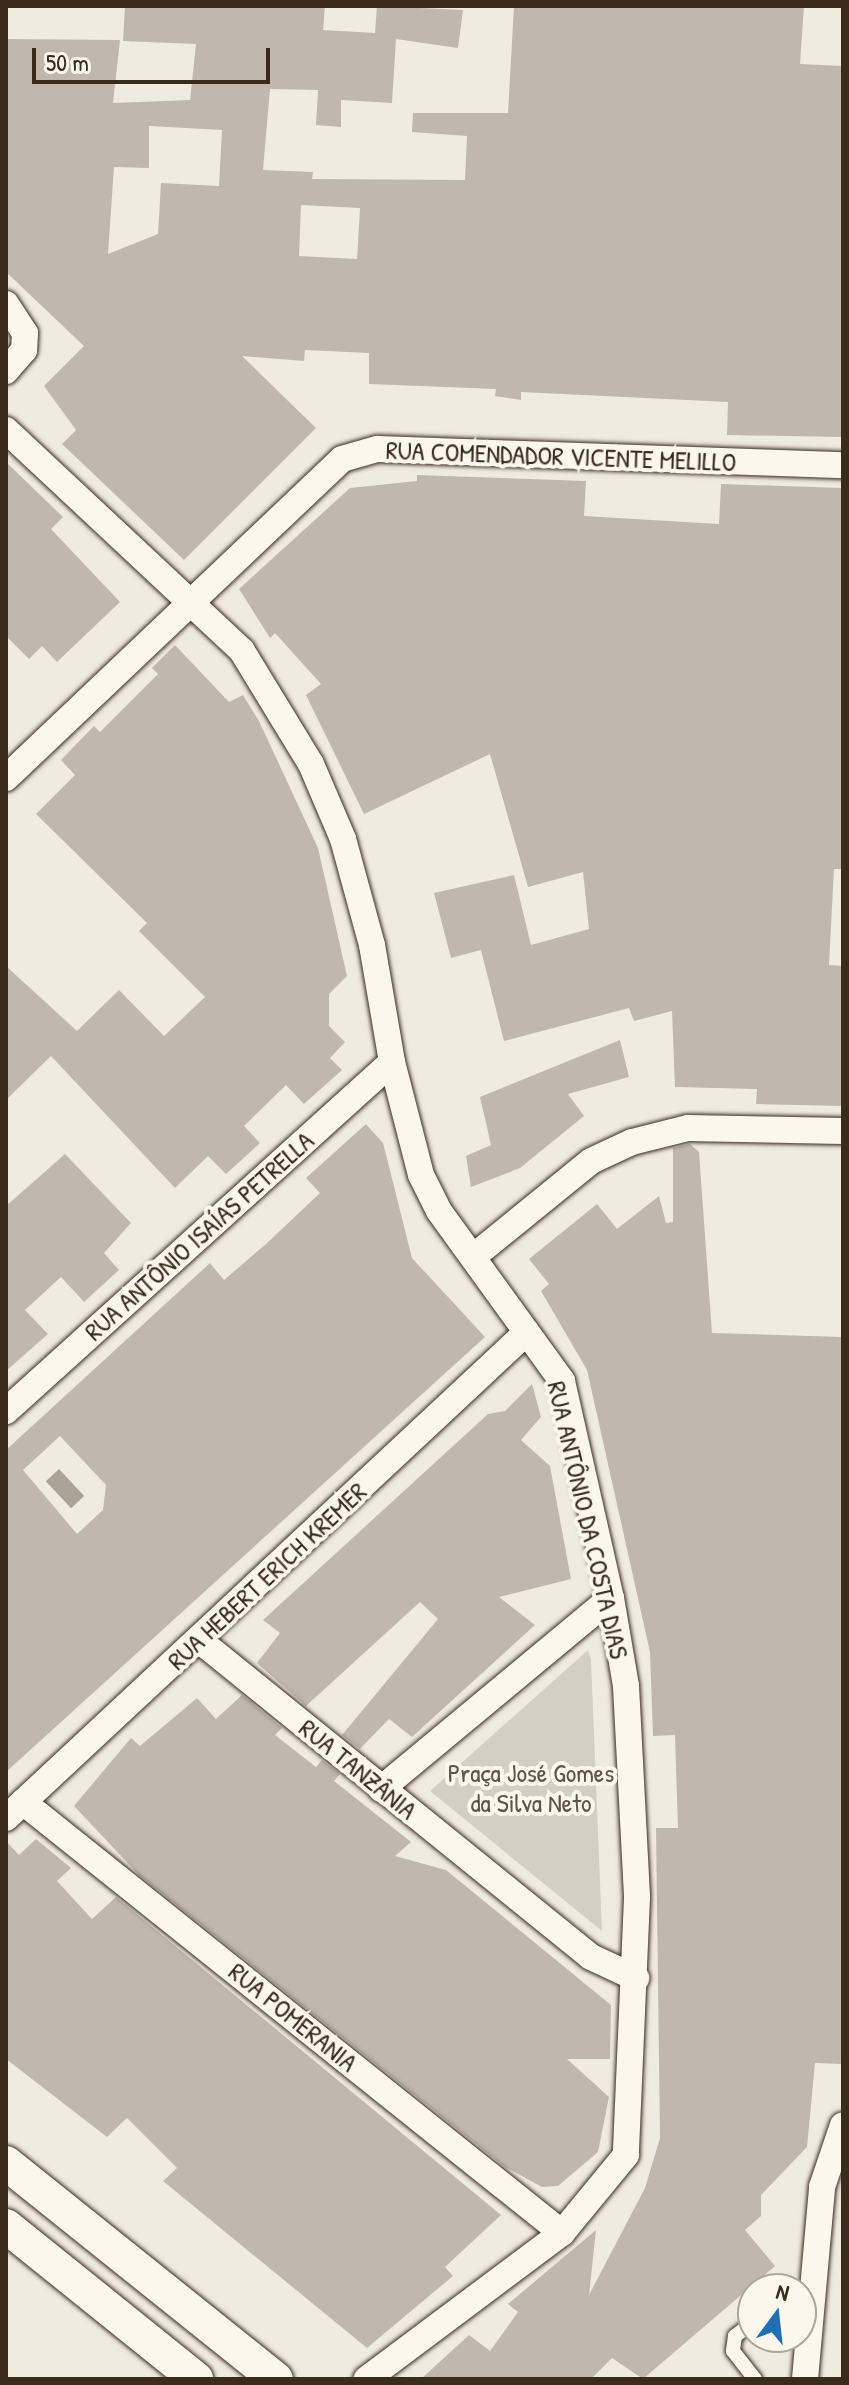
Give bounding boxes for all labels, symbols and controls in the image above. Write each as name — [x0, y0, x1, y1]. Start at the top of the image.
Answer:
scale bar — [36, 32, 274, 82]
text: 50 m — [46, 46, 89, 78]
street label: RUA COMENDADOR VICENTE MELILLO — [385, 434, 737, 478]
street label: RUA ANTÔNIO ISAÍAS PETRELLA — [78, 1125, 320, 1347]
street label: RUA ANTÔNIO DA COSTA DIAS — [541, 1378, 635, 1662]
street label: RUA HEBERT ERICH KREMER — [161, 1476, 373, 1676]
street label: RUA TANZÂNIA — [293, 1712, 423, 1826]
park label: Praça José Gomes da Silva Neto — [448, 1757, 614, 1818]
street label: RUA POMERANIA — [223, 1956, 363, 2078]
north arrow — [737, 2273, 817, 2353]
text: N — [773, 2276, 792, 2308]

